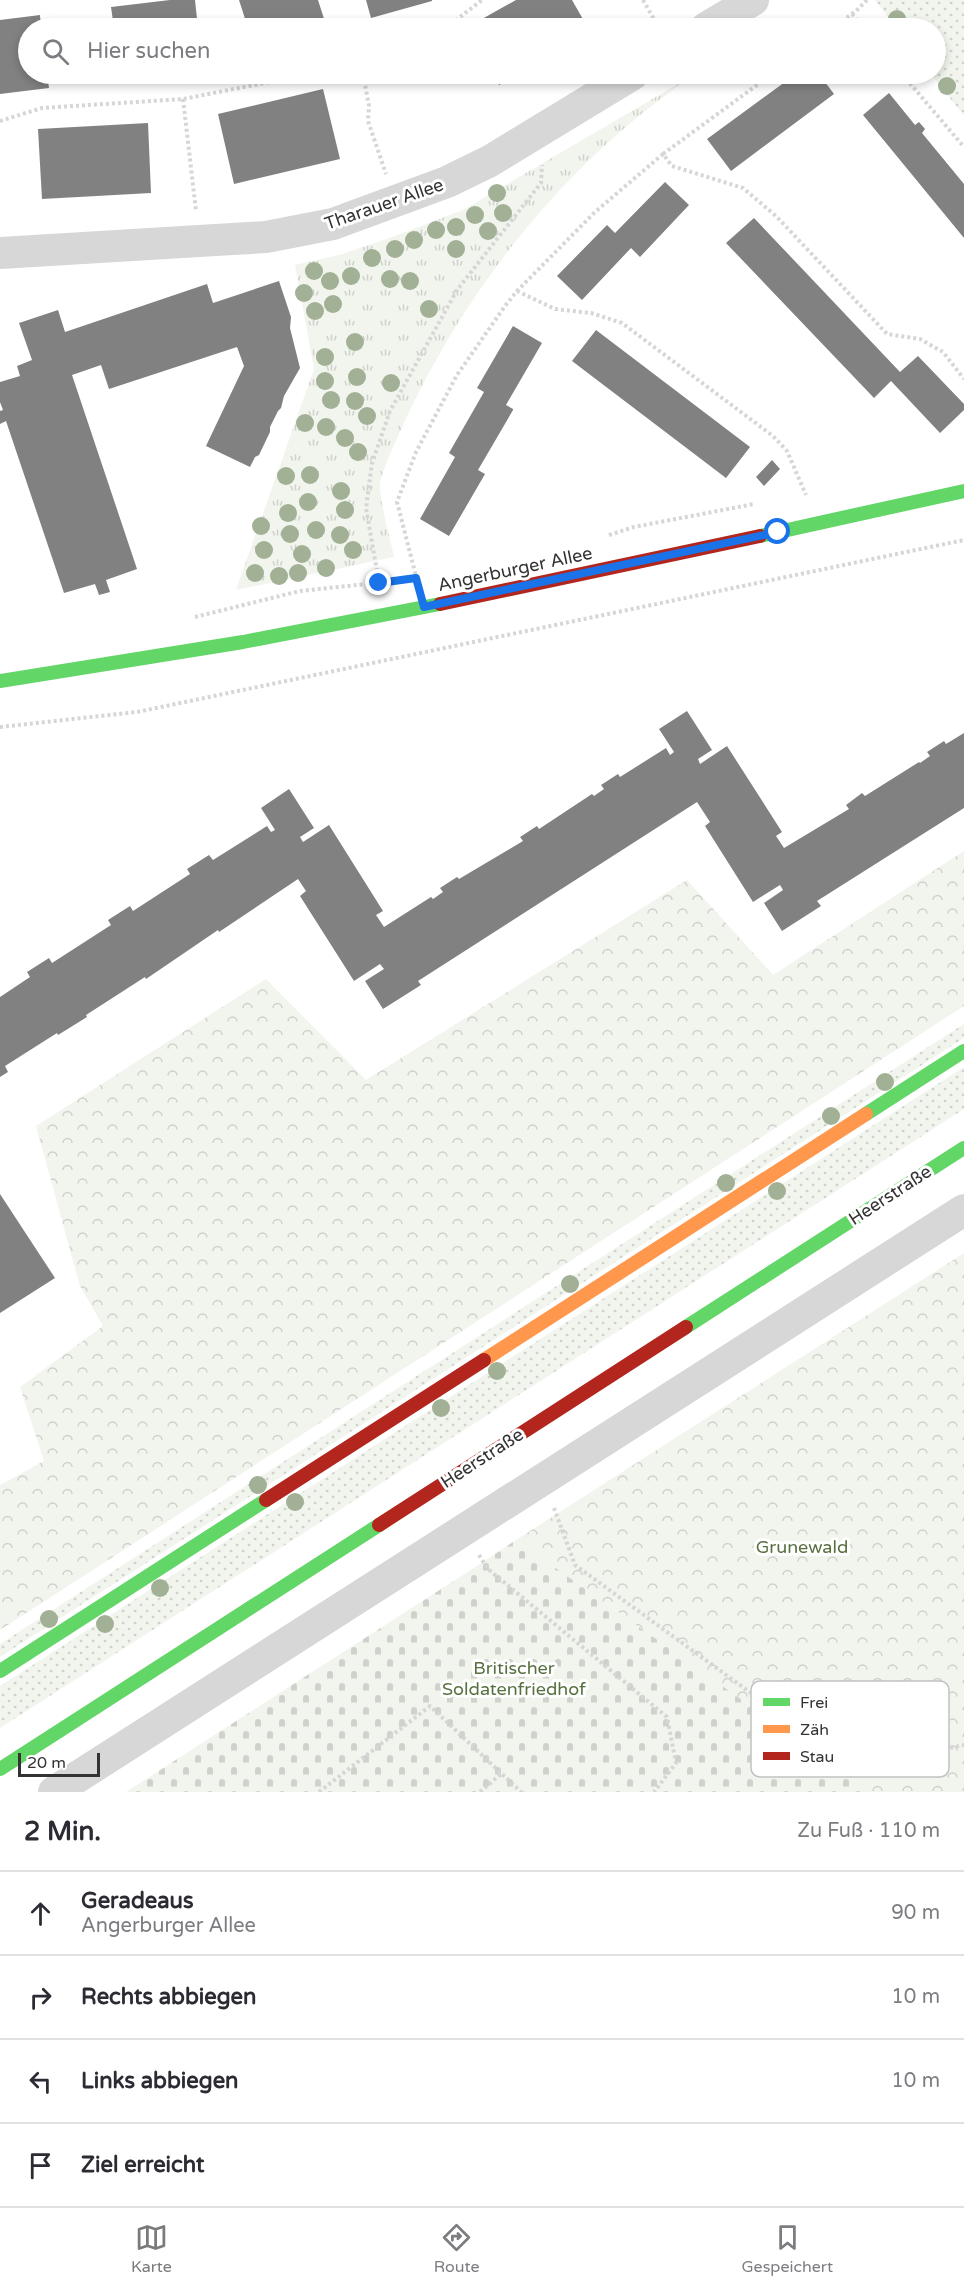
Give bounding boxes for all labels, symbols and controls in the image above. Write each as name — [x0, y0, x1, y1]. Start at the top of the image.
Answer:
search box — [18, 18, 946, 84]
icon: search — [39, 35, 72, 68]
text: Hier suchen — [87, 38, 210, 64]
street label: Tharauer Allee — [322, 173, 446, 235]
route start — [764, 518, 790, 544]
street label: Angerburger Allee — [436, 542, 594, 596]
route end — [365, 569, 391, 595]
street label: Heerstraße — [845, 1160, 935, 1230]
street label: Heerstraße — [437, 1423, 527, 1493]
park label: Grunewald — [756, 1536, 848, 1558]
park label: Britischer Soldatenfriedhof — [442, 1657, 586, 1700]
legend — [751, 1681, 949, 1777]
text: Frei — [800, 1693, 828, 1713]
text: Zäh — [800, 1720, 829, 1740]
text: Stau — [800, 1747, 834, 1767]
scale bar — [18, 1750, 100, 1778]
text: 20 m — [27, 1753, 66, 1773]
text: 2 Min. — [24, 1816, 101, 1847]
text: Zu Fuß · 110 m — [797, 1819, 940, 1843]
text: Geradeaus — [81, 1888, 193, 1914]
icon: ahead — [24, 1897, 57, 1930]
text: 90 m — [891, 1901, 940, 1925]
text: Angerburger Allee — [81, 1914, 256, 1938]
icon: right — [24, 1981, 57, 2014]
text: Rechts abbiegen — [81, 1984, 256, 2010]
text: 10 m — [891, 1985, 940, 2009]
icon: left — [24, 2065, 57, 2098]
text: Links abbiegen — [81, 2068, 239, 2094]
text: 10 m — [891, 2069, 940, 2093]
icon: arrive — [24, 2149, 57, 2182]
text: Ziel erreicht — [81, 2152, 204, 2178]
tab: Karte — [131, 2221, 172, 2277]
tab: Route — [434, 2221, 480, 2277]
tab: Gespeichert — [741, 2221, 833, 2277]

